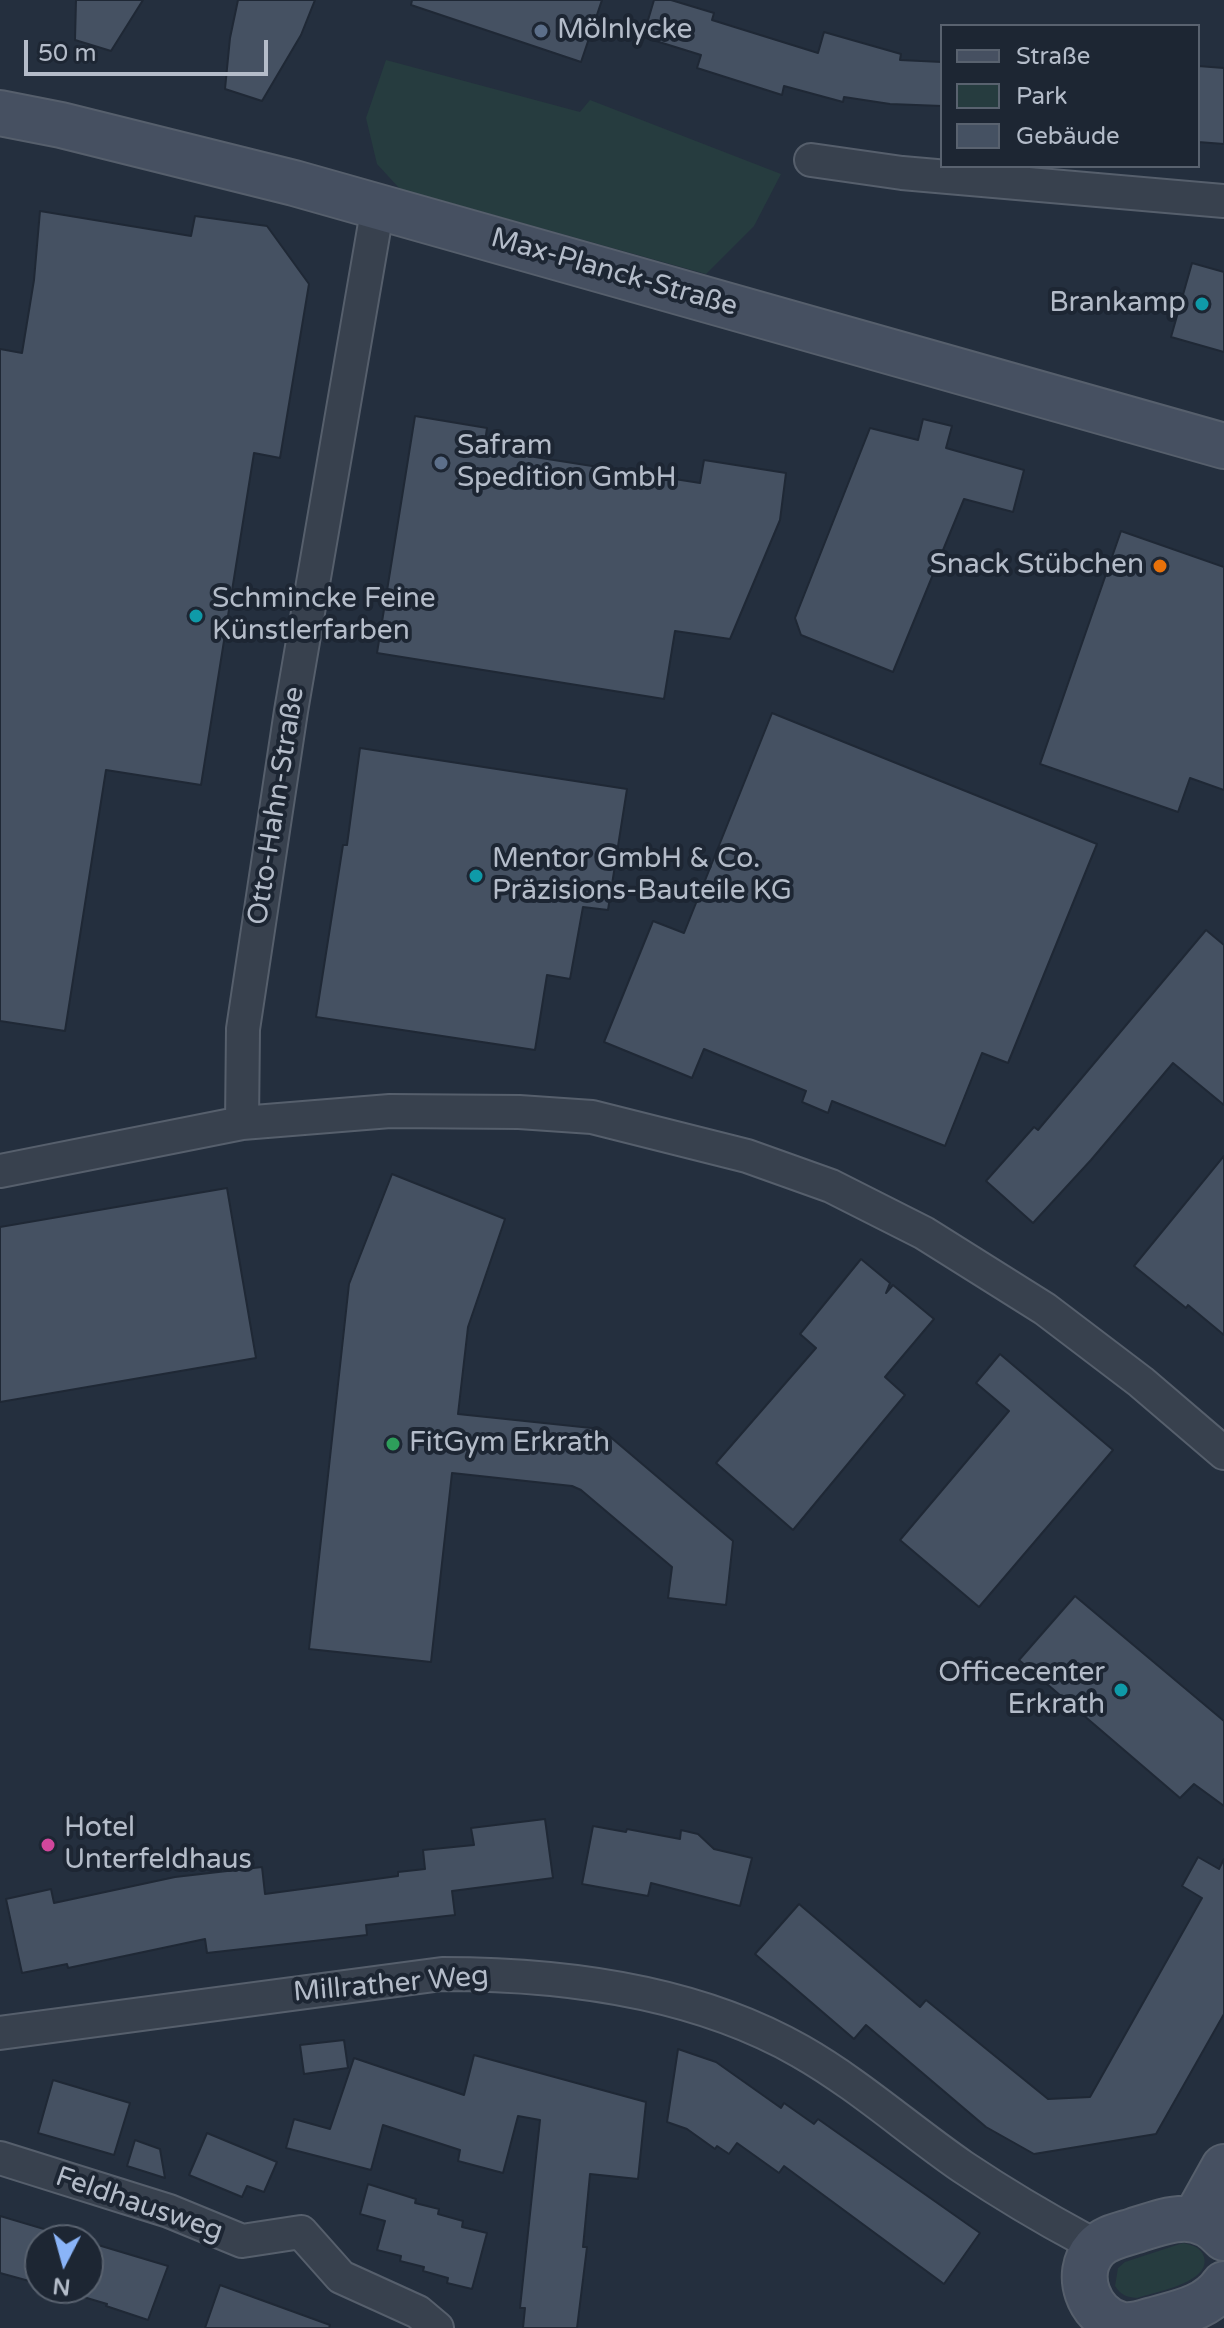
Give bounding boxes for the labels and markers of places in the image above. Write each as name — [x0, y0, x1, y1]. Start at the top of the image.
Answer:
place label: Mölnlycke — [557, 14, 692, 48]
marker: Mölnlycke — [532, 22, 550, 40]
place label: Brankamp — [1049, 287, 1186, 321]
marker: Brankamp — [1193, 295, 1211, 313]
place label: Safram Spedition GmbH — [457, 430, 677, 496]
marker: Safram Spedition GmbH — [432, 454, 450, 472]
place label: Snack Stübchen — [930, 549, 1144, 583]
marker: Snack Stübchen — [1151, 557, 1169, 575]
place label: Schmincke Feine Künstlerfarben — [212, 583, 436, 649]
marker: Schmincke Feine Künstlerfarben — [187, 607, 205, 625]
place label: Mentor GmbH & Co. Präzisions-Bauteile KG — [492, 843, 792, 909]
marker: Mentor GmbH & Co. Präzisions-Bauteile KG — [467, 867, 485, 885]
place label: FitGym Erkrath — [409, 1427, 610, 1461]
marker: FitGym Erkrath — [384, 1435, 402, 1453]
place label: Officecenter Erkrath — [938, 1657, 1105, 1723]
marker: Officecenter Erkrath — [1112, 1681, 1130, 1699]
place label: Hotel Unterfeldhaus — [64, 1812, 252, 1878]
marker: Hotel Unterfeldhaus — [39, 1836, 57, 1854]

